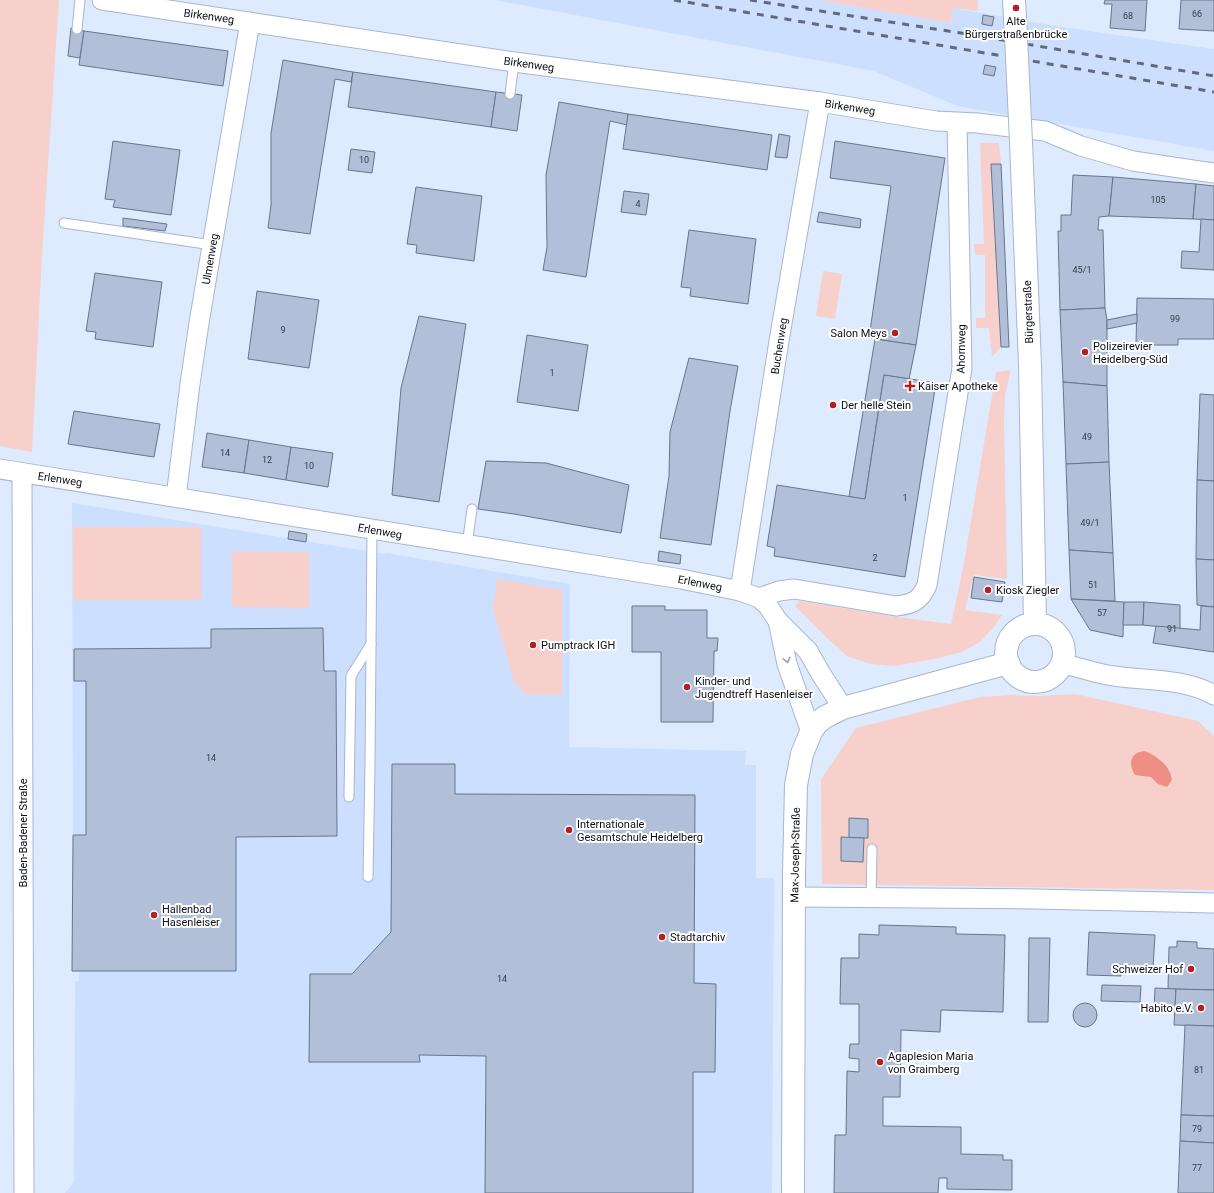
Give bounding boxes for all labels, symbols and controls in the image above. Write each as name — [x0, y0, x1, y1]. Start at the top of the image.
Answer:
marker: Alte Bürgerstraßenbrücke — [1011, 3, 1021, 13]
street label: Birkenweg — [183, 7, 235, 26]
house number: 66 — [1192, 9, 1202, 19]
house number: 68 — [1123, 11, 1133, 21]
place label: Alte Bürgerstraßenbrücke — [965, 15, 1067, 41]
street label: Birkenweg — [503, 55, 555, 74]
street label: Birkenweg — [824, 97, 876, 118]
house number: 10 — [359, 155, 369, 165]
house number: 105 — [1150, 195, 1166, 205]
house number: 4 — [635, 199, 641, 209]
street label: Ulmenweg — [200, 233, 221, 286]
house number: 45/1 — [1073, 265, 1091, 275]
street label: Bürgerstraße — [1021, 280, 1036, 344]
house number: 99 — [1170, 314, 1180, 324]
street label: Buchenweg — [769, 317, 790, 375]
street label: Ahornweg — [955, 324, 968, 374]
house number: 9 — [280, 325, 286, 335]
place label: Salon Meys — [830, 327, 887, 340]
marker: Salon Meys — [890, 328, 900, 338]
place label: Polizeirevier Heidelberg-Süd — [1093, 340, 1168, 366]
marker: Polizeirevier Heidelberg-Süd — [1080, 347, 1090, 357]
house number: 1 — [549, 368, 555, 378]
place label: Kaiser Apotheke — [918, 380, 998, 393]
marker: Kaiser Apotheke — [905, 381, 915, 391]
place label: Der helle Stein — [841, 399, 911, 412]
marker: Der helle Stein — [828, 400, 838, 410]
house number: 49 — [1082, 432, 1092, 442]
house number: 14 — [220, 448, 230, 458]
house number: 12 — [262, 455, 272, 465]
house number: 10 — [304, 461, 314, 471]
street label: Erlenweg — [37, 470, 83, 489]
house number: 1 — [902, 493, 908, 503]
house number: 49/1 — [1081, 518, 1099, 528]
street label: Erlenweg — [357, 521, 403, 542]
house number: 2 — [872, 553, 878, 563]
street label: Erlenweg — [677, 573, 723, 594]
house number: 51 — [1088, 580, 1098, 590]
place label: Kiosk Ziegler — [996, 584, 1060, 597]
marker: Kiosk Ziegler — [983, 585, 993, 595]
house number: 57 — [1097, 608, 1107, 618]
house number: 91 — [1167, 624, 1177, 634]
place label: Pumptrack IGH — [541, 639, 615, 652]
marker: Pumptrack IGH — [528, 640, 538, 650]
one-way arrow — [782, 656, 790, 663]
place label: Kinder- und Jugendtreff Hasenleiser — [695, 675, 813, 701]
marker: Kinder- und Jugendtreff Hasenleiser — [682, 682, 692, 692]
house number: 14 — [206, 753, 216, 763]
street label: Baden-Badener Straße — [17, 778, 30, 888]
street label: Max-Joseph-Straße — [788, 807, 803, 903]
place label: Internationale Gesamtschule Heidelberg — [577, 818, 703, 844]
marker: Internationale Gesamtschule Heidelberg — [564, 825, 574, 835]
place label: Hallenbad Hasenleiser — [162, 903, 220, 929]
marker: Hallenbad Hasenleiser — [149, 910, 159, 920]
place label: Stadtarchiv — [670, 931, 726, 944]
marker: Stadtarchiv — [657, 932, 667, 942]
place label: Schweizer Hof — [1112, 963, 1183, 976]
marker: Schweizer Hof — [1186, 964, 1196, 974]
house number: 14 — [497, 974, 507, 984]
place label: Habito e.V. — [1140, 1002, 1193, 1015]
marker: Habito e.V. — [1196, 1003, 1206, 1013]
place label: Agaplesion Maria von Graimberg — [888, 1050, 973, 1076]
marker: Agaplesion Maria von Graimberg — [875, 1057, 885, 1067]
house number: 81 — [1194, 1065, 1204, 1075]
house number: 79 — [1192, 1124, 1202, 1134]
house number: 77 — [1192, 1163, 1202, 1173]

